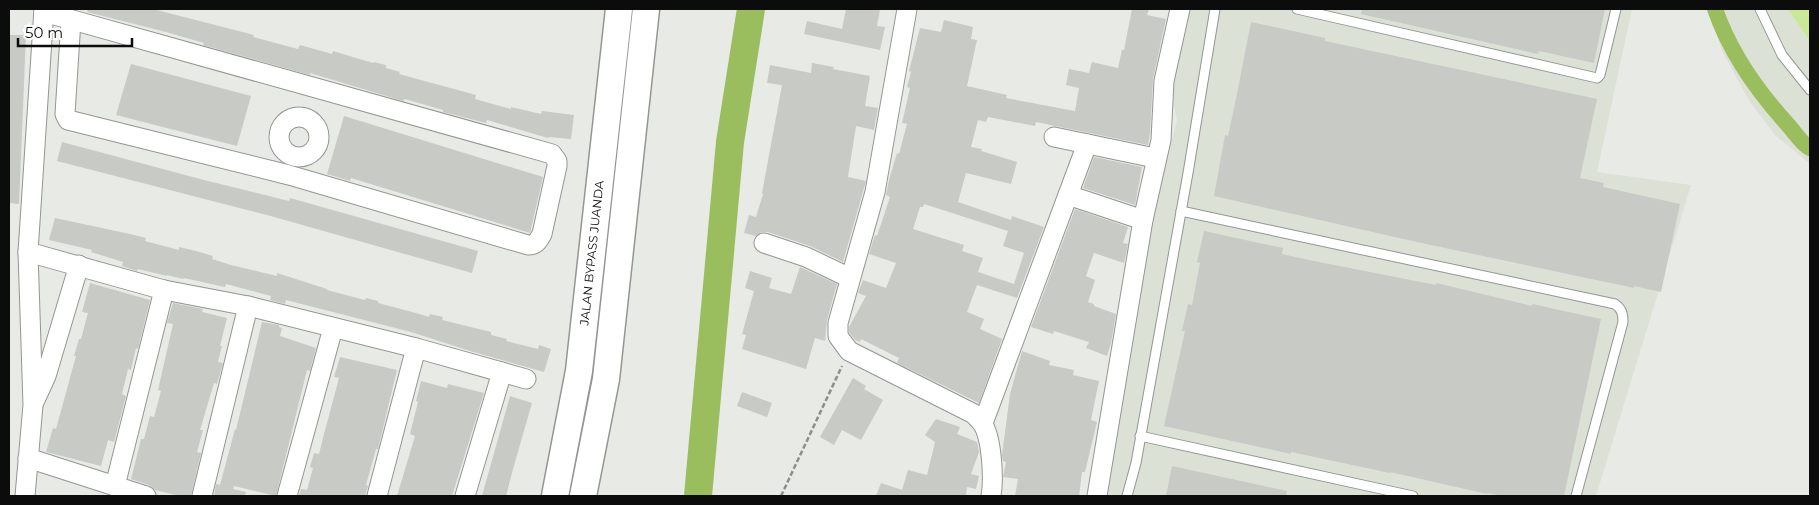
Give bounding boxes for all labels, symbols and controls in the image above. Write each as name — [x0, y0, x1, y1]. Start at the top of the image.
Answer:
scale bar — [18, 15, 131, 47]
text: 50 m — [25, 23, 63, 42]
street label: JALAN BYPASS JUANDA — [576, 179, 607, 327]

